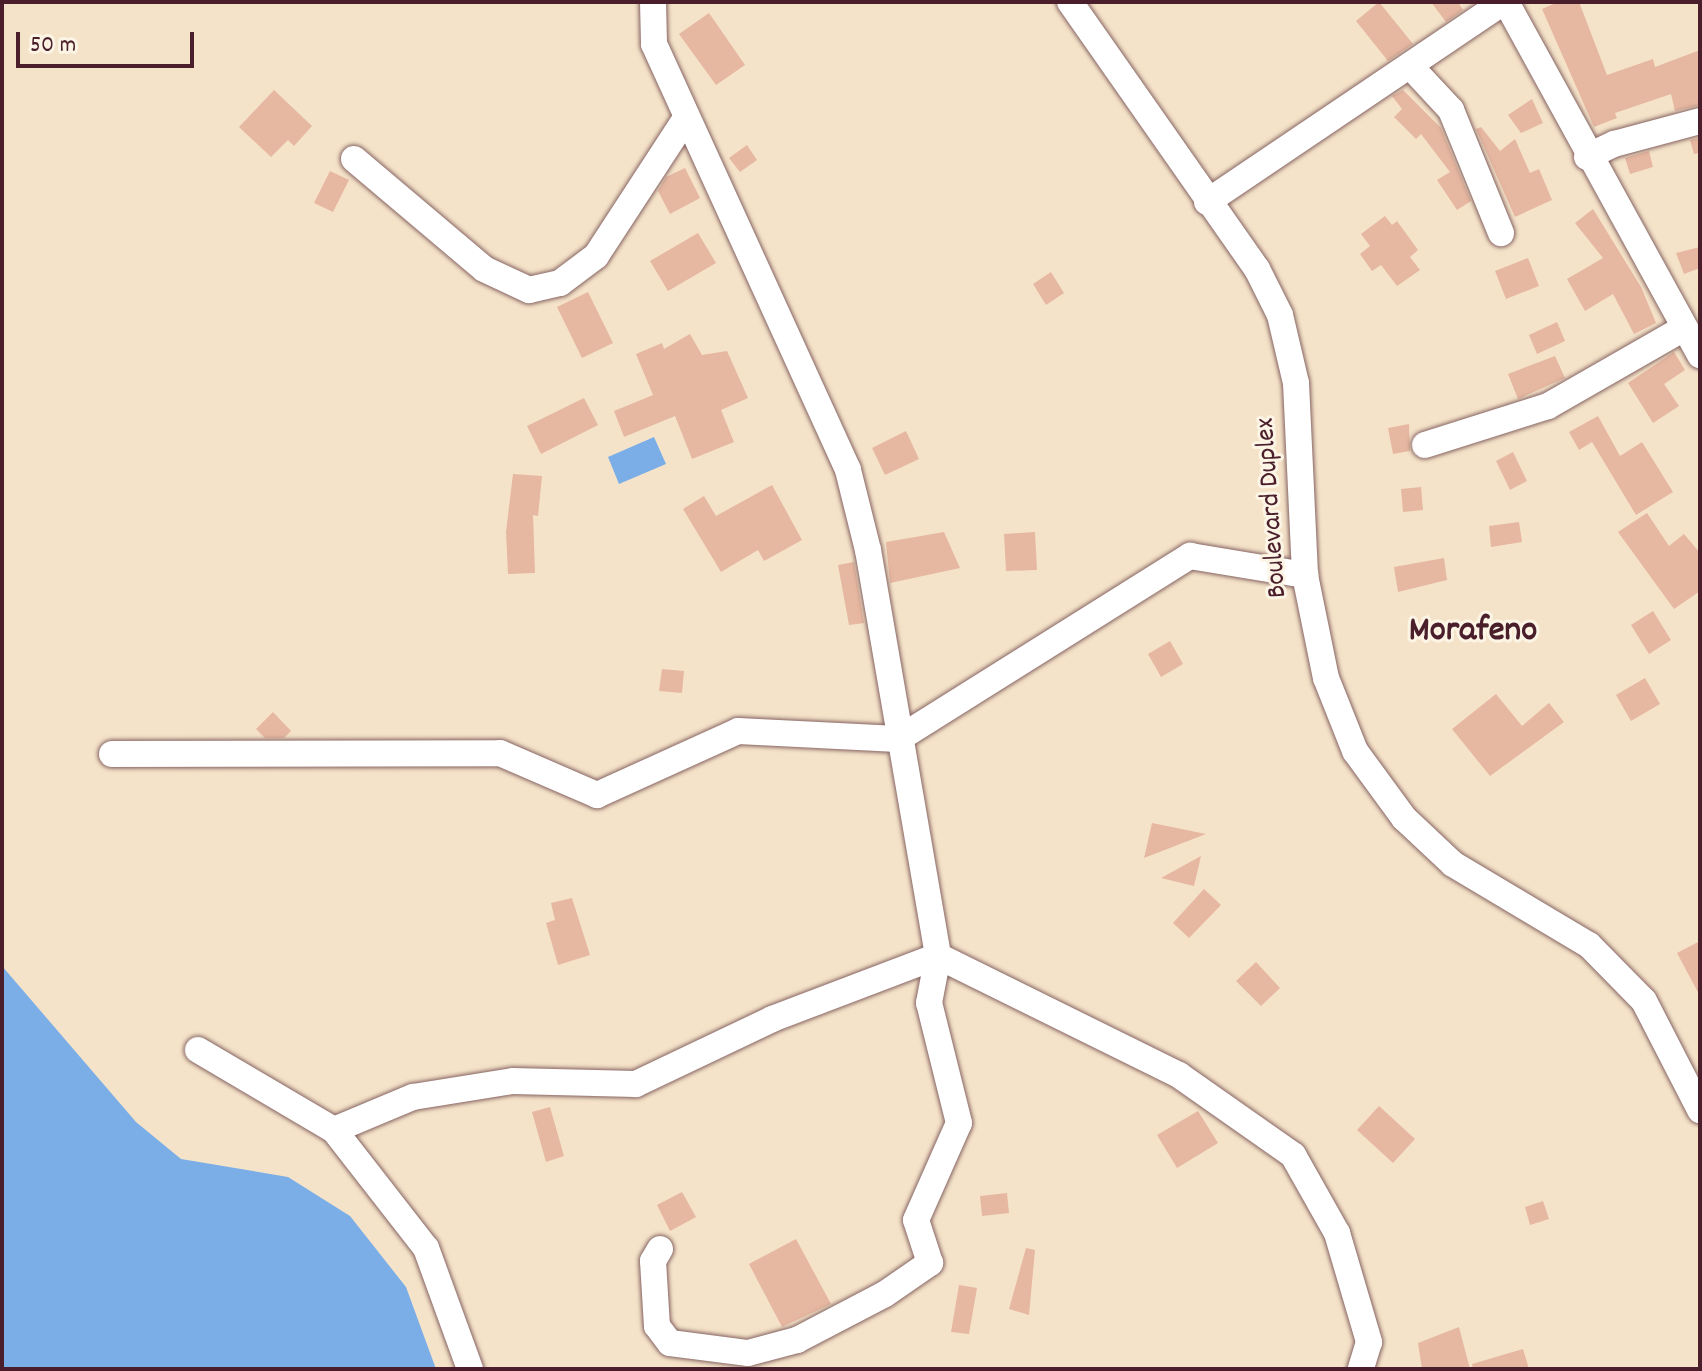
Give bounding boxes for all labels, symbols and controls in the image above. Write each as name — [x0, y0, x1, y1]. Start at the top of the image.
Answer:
scale bar — [20, 16, 198, 66]
text: 50 m — [30, 29, 76, 63]
street label: Boulevard Duplex — [1250, 417, 1296, 599]
district label: Morafeno — [1409, 611, 1537, 655]

